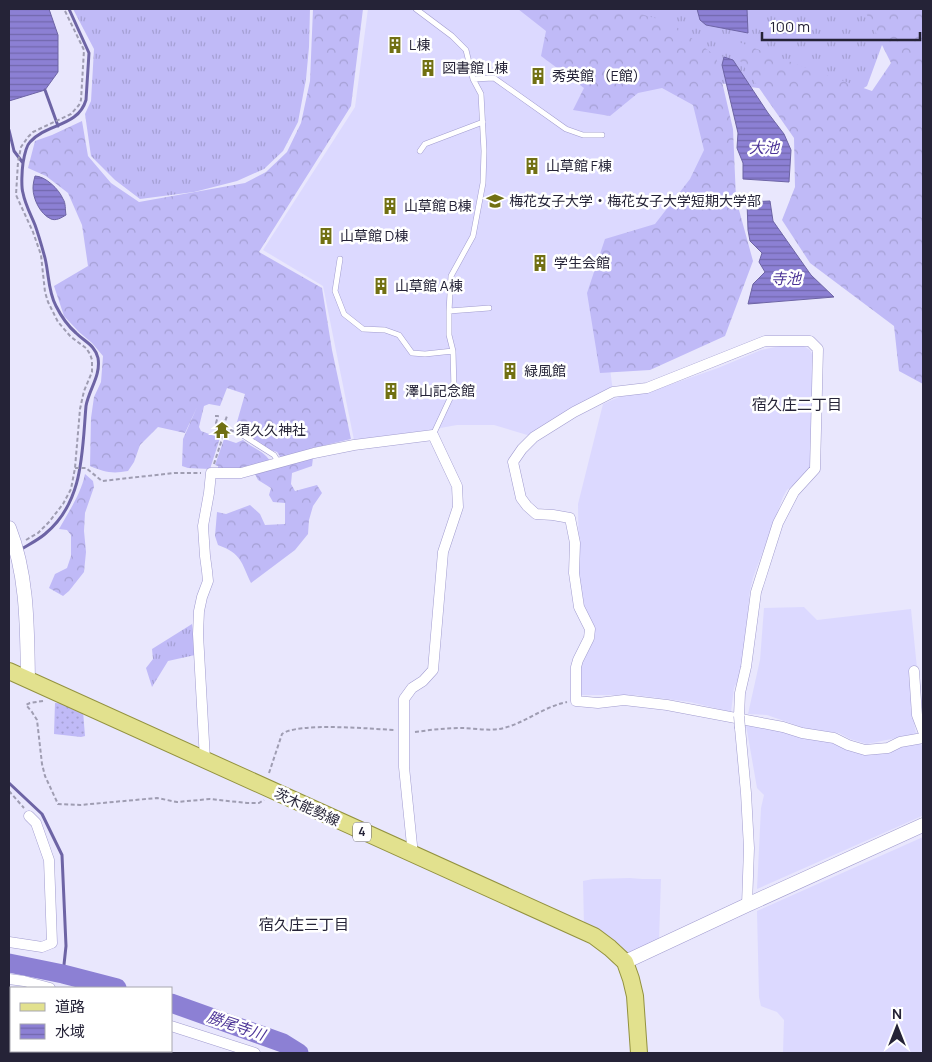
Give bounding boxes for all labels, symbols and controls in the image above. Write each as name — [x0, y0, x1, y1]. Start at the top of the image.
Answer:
scale bar — [762, 10, 920, 42]
text: 100 m — [770, 16, 810, 37]
building icon: L棟 — [385, 35, 405, 55]
place label: L棟 — [409, 35, 430, 54]
building icon: 図書館 L棟 — [418, 58, 438, 78]
place label: 図書館 L棟 — [442, 58, 508, 77]
building icon: 秀英館 （E館） — [528, 66, 548, 86]
place label: 秀英館 （E館） — [552, 66, 647, 85]
water label: 大池 — [749, 137, 781, 158]
building icon: 山草館 F棟 — [522, 156, 542, 176]
place label: 山草館 F棟 — [546, 156, 612, 175]
school or university icon: 梅花女子大学・梅花女子大学短期大学部 — [485, 191, 505, 211]
place label: 梅花女子大学・梅花女子大学短期大学部 — [509, 191, 761, 210]
building icon: 山草館 B棟 — [380, 196, 400, 216]
place label: 山草館 B棟 — [404, 196, 471, 215]
building icon: 山草館 D棟 — [316, 226, 336, 246]
place label: 山草館 D棟 — [340, 226, 408, 245]
building icon: 学生会館 — [530, 253, 550, 273]
place label: 学生会館 — [554, 253, 610, 272]
water label: 寺池 — [771, 268, 803, 289]
building icon: 山草館 A棟 — [371, 276, 391, 296]
place label: 山草館 A棟 — [395, 276, 463, 295]
building icon: 緑風館 — [500, 361, 520, 381]
place label: 緑風館 — [524, 361, 566, 380]
building icon: 澤山記念館 — [381, 381, 401, 401]
place label: 澤山記念館 — [405, 381, 475, 400]
district label: 宿久庄二丁目 — [752, 394, 842, 415]
temple icon: 須久久神社 — [212, 420, 232, 440]
place label: 須久久神社 — [236, 420, 306, 439]
street label: 茨木能勢線 — [271, 783, 343, 830]
road number: 4 — [353, 822, 371, 842]
district label: 宿久庄三丁目 — [259, 914, 349, 935]
legend — [10, 987, 172, 1052]
text: 道路 — [55, 996, 85, 1017]
north arrow — [872, 1002, 922, 1052]
text: N — [892, 1004, 902, 1023]
water label: 勝尾寺川 — [204, 1006, 270, 1046]
text: 水域 — [55, 1021, 85, 1042]

